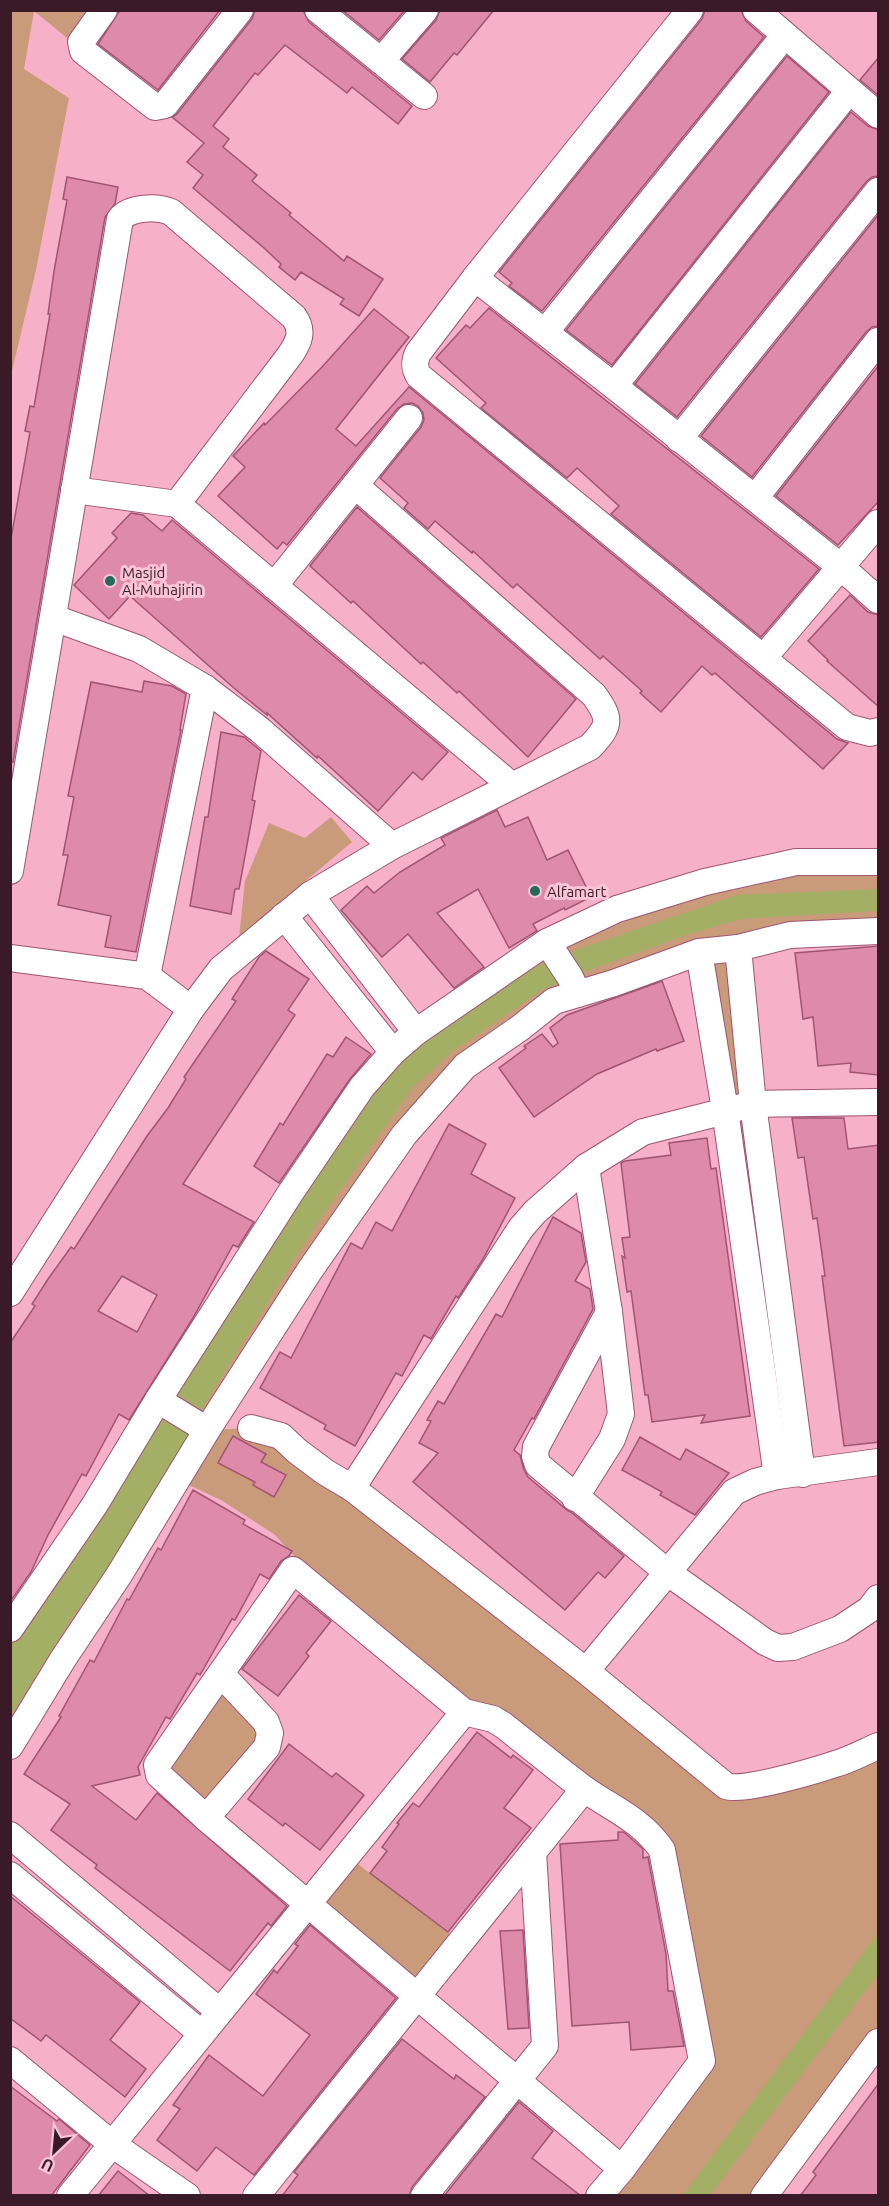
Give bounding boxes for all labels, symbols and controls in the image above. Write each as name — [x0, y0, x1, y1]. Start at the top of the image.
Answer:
place label: Masjid Al-Muhajirin — [122, 564, 203, 598]
marker: Masjid Al-Muhajirin — [103, 574, 117, 588]
place label: Alfamart — [547, 883, 606, 900]
marker: Alfamart — [528, 884, 542, 898]
north arrow — [24, 2122, 84, 2182]
text: U — [38, 2155, 56, 2176]

